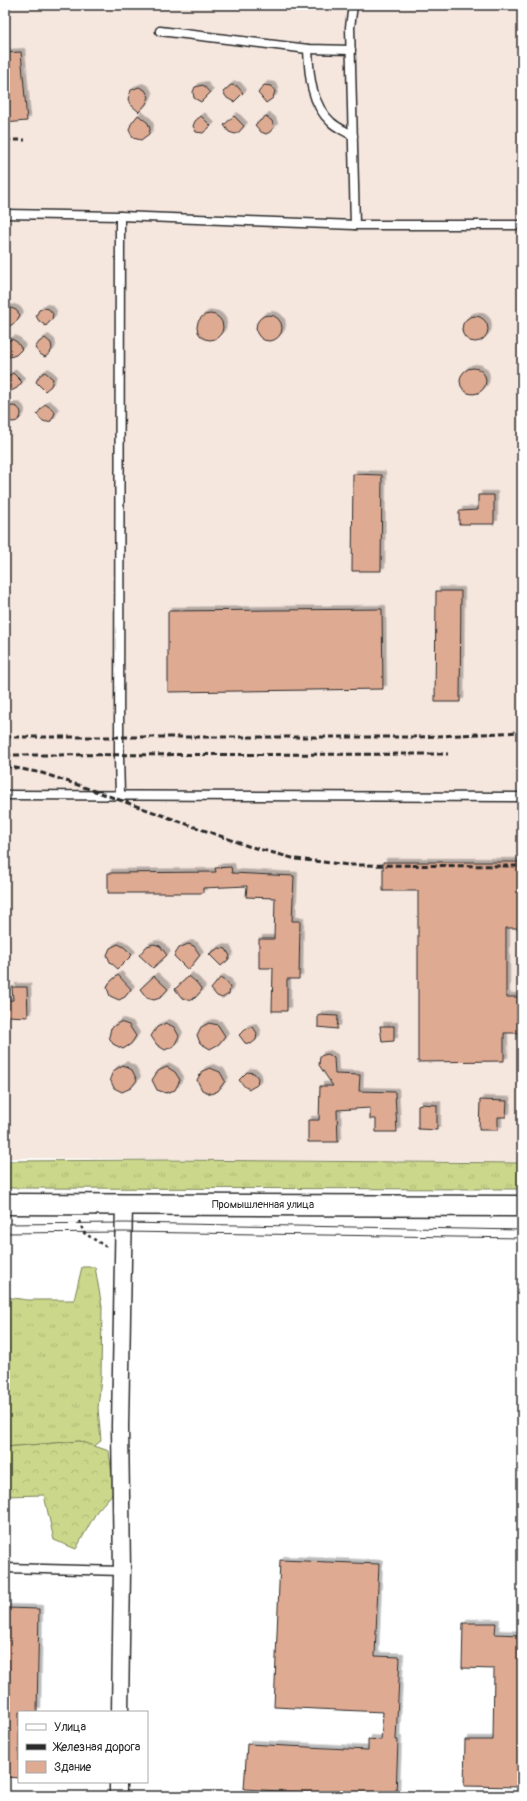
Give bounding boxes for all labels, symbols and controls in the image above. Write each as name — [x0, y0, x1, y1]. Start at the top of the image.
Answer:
street label: Промышленная улица — [212, 1198, 314, 1211]
legend — [18, 1711, 148, 1783]
text: Улица — [54, 1720, 86, 1735]
text: Железная дорога — [52, 1740, 141, 1755]
text: Здание — [54, 1760, 91, 1775]

